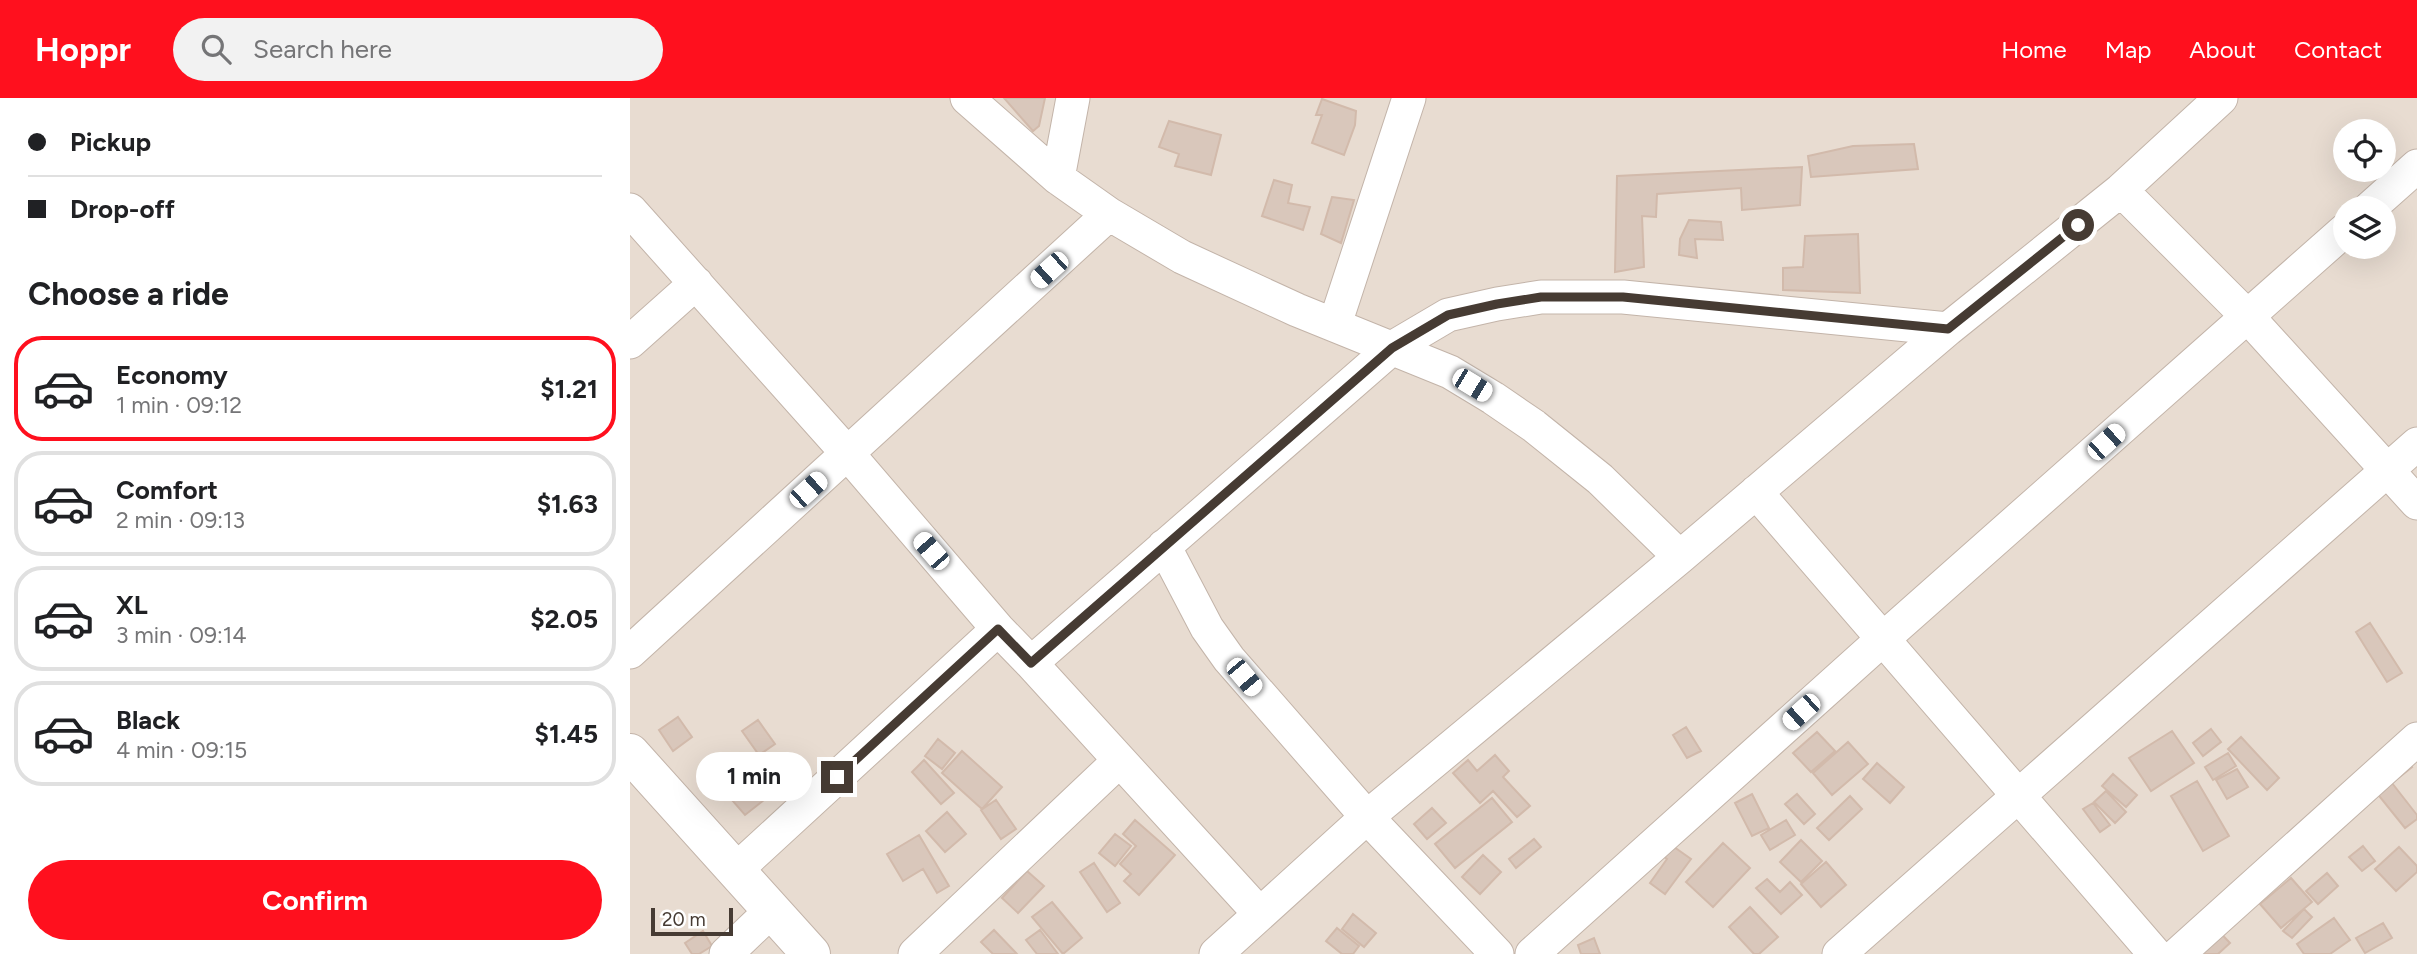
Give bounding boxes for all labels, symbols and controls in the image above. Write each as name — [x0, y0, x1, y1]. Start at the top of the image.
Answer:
search box — [173, 18, 663, 81]
text: Hoppr — [35, 30, 131, 69]
icon: search — [197, 30, 235, 68]
text: Search here — [253, 33, 392, 65]
text: Home — [2001, 35, 2067, 64]
text: Map — [2105, 35, 2151, 64]
text: About — [2189, 35, 2256, 64]
text: Contact — [2294, 35, 2382, 64]
map controls — [2333, 119, 2396, 259]
button: locate — [2333, 119, 2396, 182]
text: Pickup — [70, 126, 151, 158]
text: Drop-off — [70, 193, 175, 225]
button: layers — [2333, 196, 2396, 259]
route start — [2062, 209, 2094, 241]
car — [1027, 248, 1072, 292]
text: Choose a ride — [28, 275, 229, 313]
icon: car — [32, 357, 95, 420]
text: Economy — [116, 359, 228, 391]
car — [1449, 365, 1496, 405]
text: $1.21 — [540, 373, 598, 405]
text: 1 min · 09:12 — [116, 391, 242, 419]
car — [2084, 420, 2129, 464]
car — [786, 468, 831, 512]
icon: car — [32, 472, 95, 535]
text: Comfort — [116, 474, 218, 506]
text: $1.63 — [537, 488, 598, 520]
text: 2 min · 09:13 — [116, 506, 245, 534]
car — [910, 528, 953, 574]
icon: car — [32, 587, 95, 650]
text: XL — [116, 589, 148, 621]
text: $2.05 — [530, 603, 598, 635]
text: 3 min · 09:14 — [116, 621, 247, 649]
car — [1223, 654, 1266, 700]
car — [1779, 690, 1824, 734]
icon: car — [32, 702, 95, 765]
text: Black — [116, 704, 180, 736]
text: $1.45 — [535, 718, 598, 750]
text: 4 min · 09:15 — [116, 736, 247, 764]
callout: 1 min — [697, 752, 812, 802]
route end — [821, 761, 853, 793]
text: 1 min — [727, 762, 781, 790]
button: Confirm — [28, 860, 602, 940]
scale bar — [651, 905, 733, 937]
text: 20 m — [662, 908, 706, 931]

